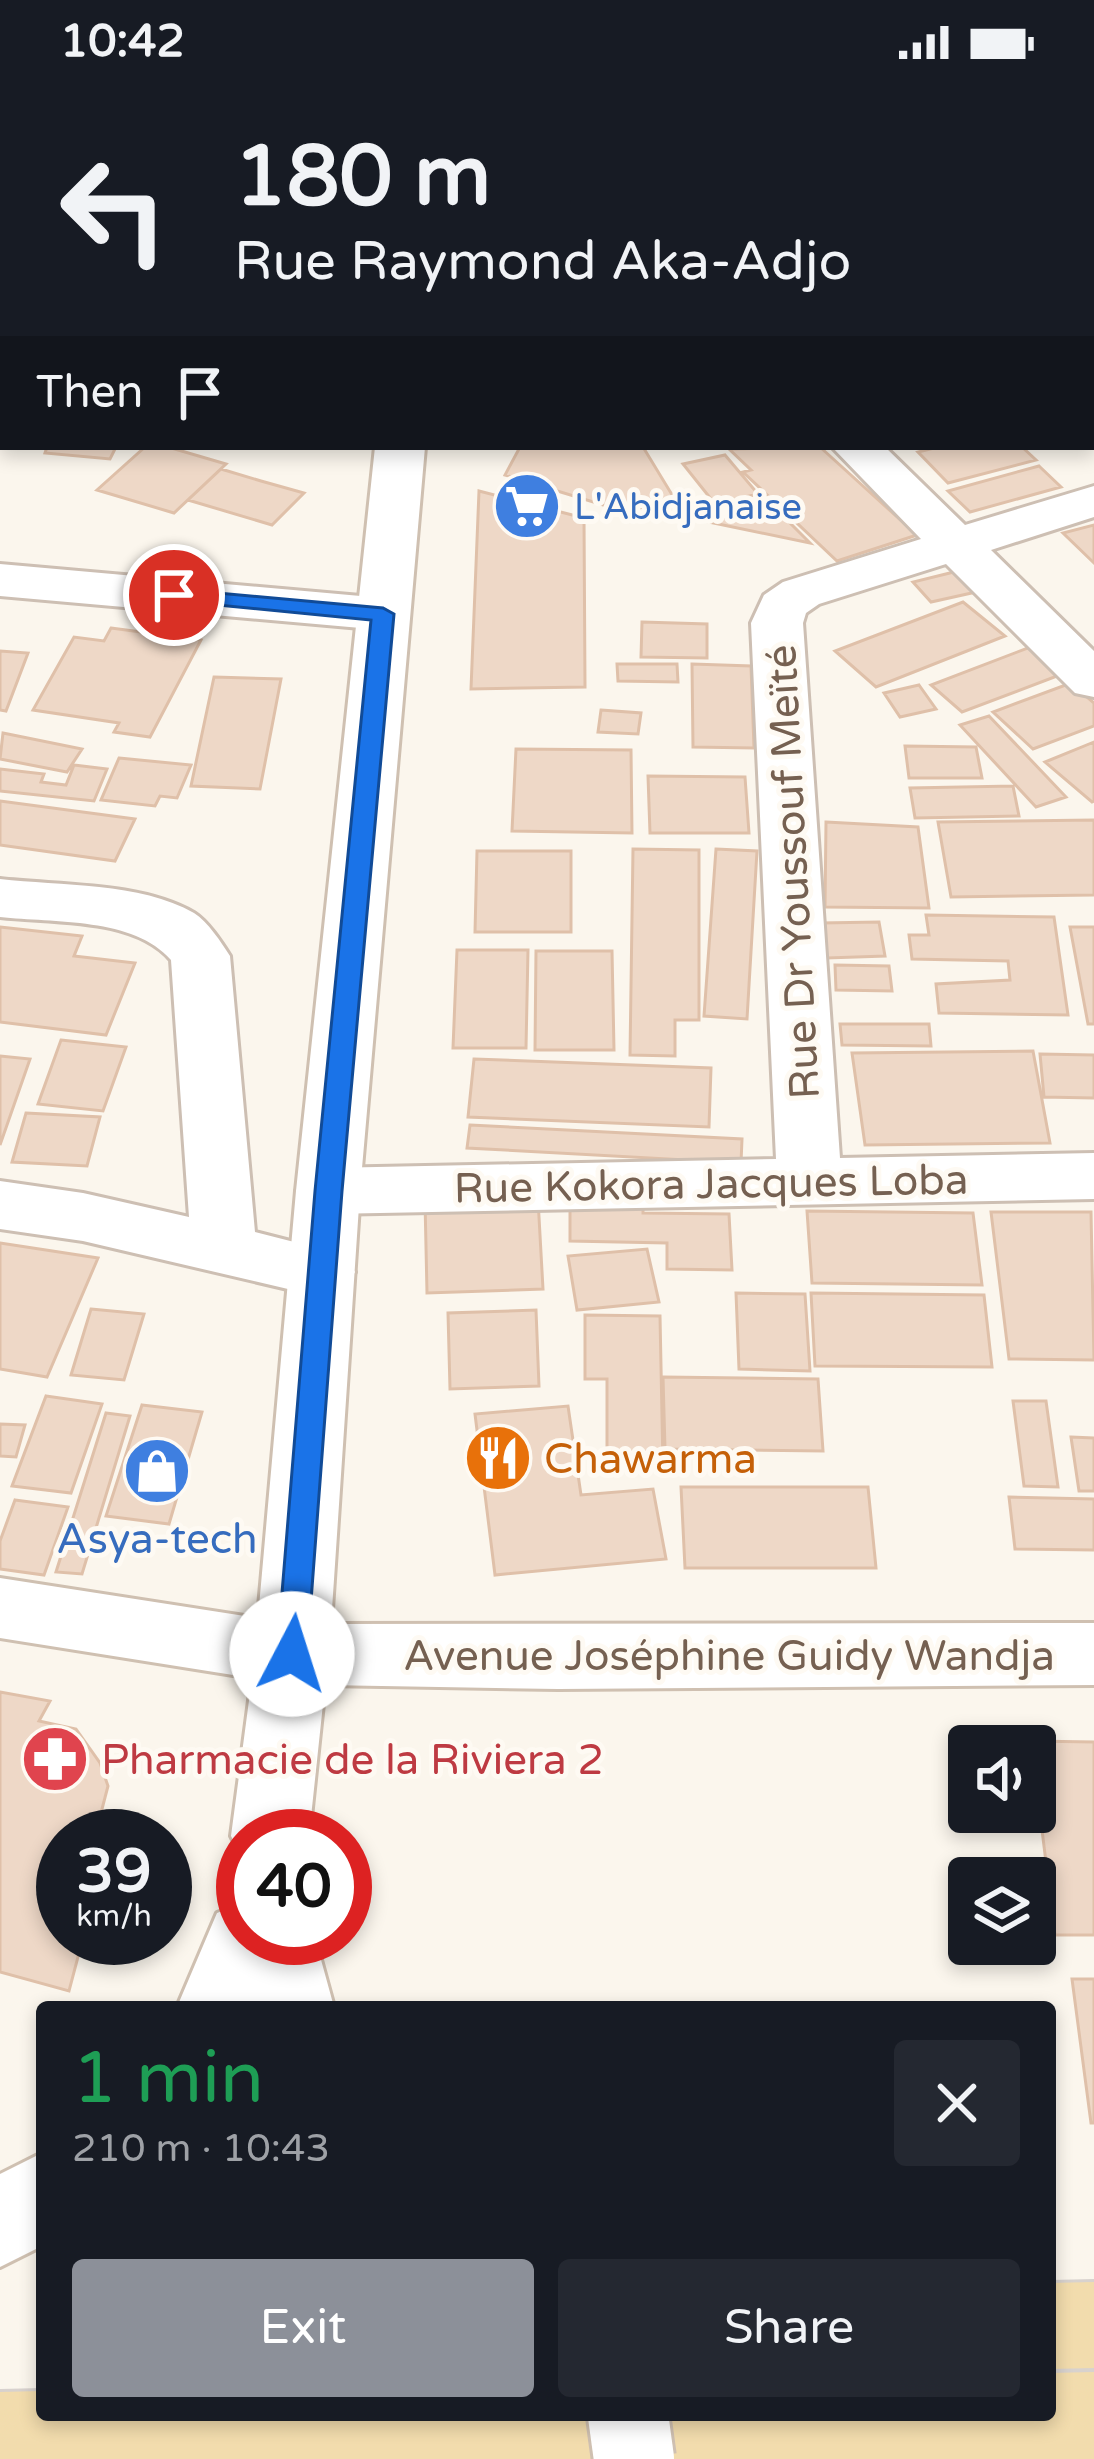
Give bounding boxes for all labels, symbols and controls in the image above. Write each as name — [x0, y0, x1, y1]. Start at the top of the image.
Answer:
text: 10:42 — [60, 15, 185, 69]
text: 180 m — [234, 127, 491, 228]
icon: left — [36, 132, 192, 288]
text: Rue Raymond Aka-Adjo — [234, 229, 851, 294]
icon: arrive — [167, 360, 233, 426]
text: Then — [36, 366, 143, 420]
supermarket icon: L'Abidjanaise — [492, 471, 562, 541]
place label: L'Abidjanaise — [574, 486, 802, 529]
pin — [123, 544, 225, 646]
icon: arrive — [141, 562, 207, 628]
street label: Rue Dr Youssouf Meïté — [756, 643, 831, 1101]
street label: Rue Kokora Jacques Loba — [453, 1155, 969, 1214]
restaurant icon: Chawarma — [463, 1423, 533, 1493]
place label: Chawarma — [544, 1434, 757, 1485]
shop icon: Asya-tech — [122, 1436, 192, 1506]
place label: Asya-tech — [56, 1514, 258, 1565]
position arrow — [229, 1591, 355, 1717]
street label: Avenue Joséphine Guidy Wandja — [403, 1631, 1055, 1682]
pharmacy icon: Pharmacie de la Riviera 2 — [20, 1724, 90, 1794]
map controls — [948, 1725, 1056, 1965]
button: sound — [948, 1725, 1056, 1833]
place label: Pharmacie de la Riviera 2 — [101, 1735, 604, 1786]
speed limit sign: 40 — [216, 1809, 372, 1965]
text: 39 — [76, 1836, 152, 1908]
button: layers — [948, 1857, 1056, 1965]
text: km/h — [76, 1898, 152, 1935]
text: 1 min — [72, 2036, 264, 2123]
button: close — [894, 2040, 1020, 2166]
text: 210 m · 10:43 — [72, 2125, 330, 2172]
button: Exit — [72, 2259, 534, 2397]
button: Share — [558, 2259, 1020, 2397]

